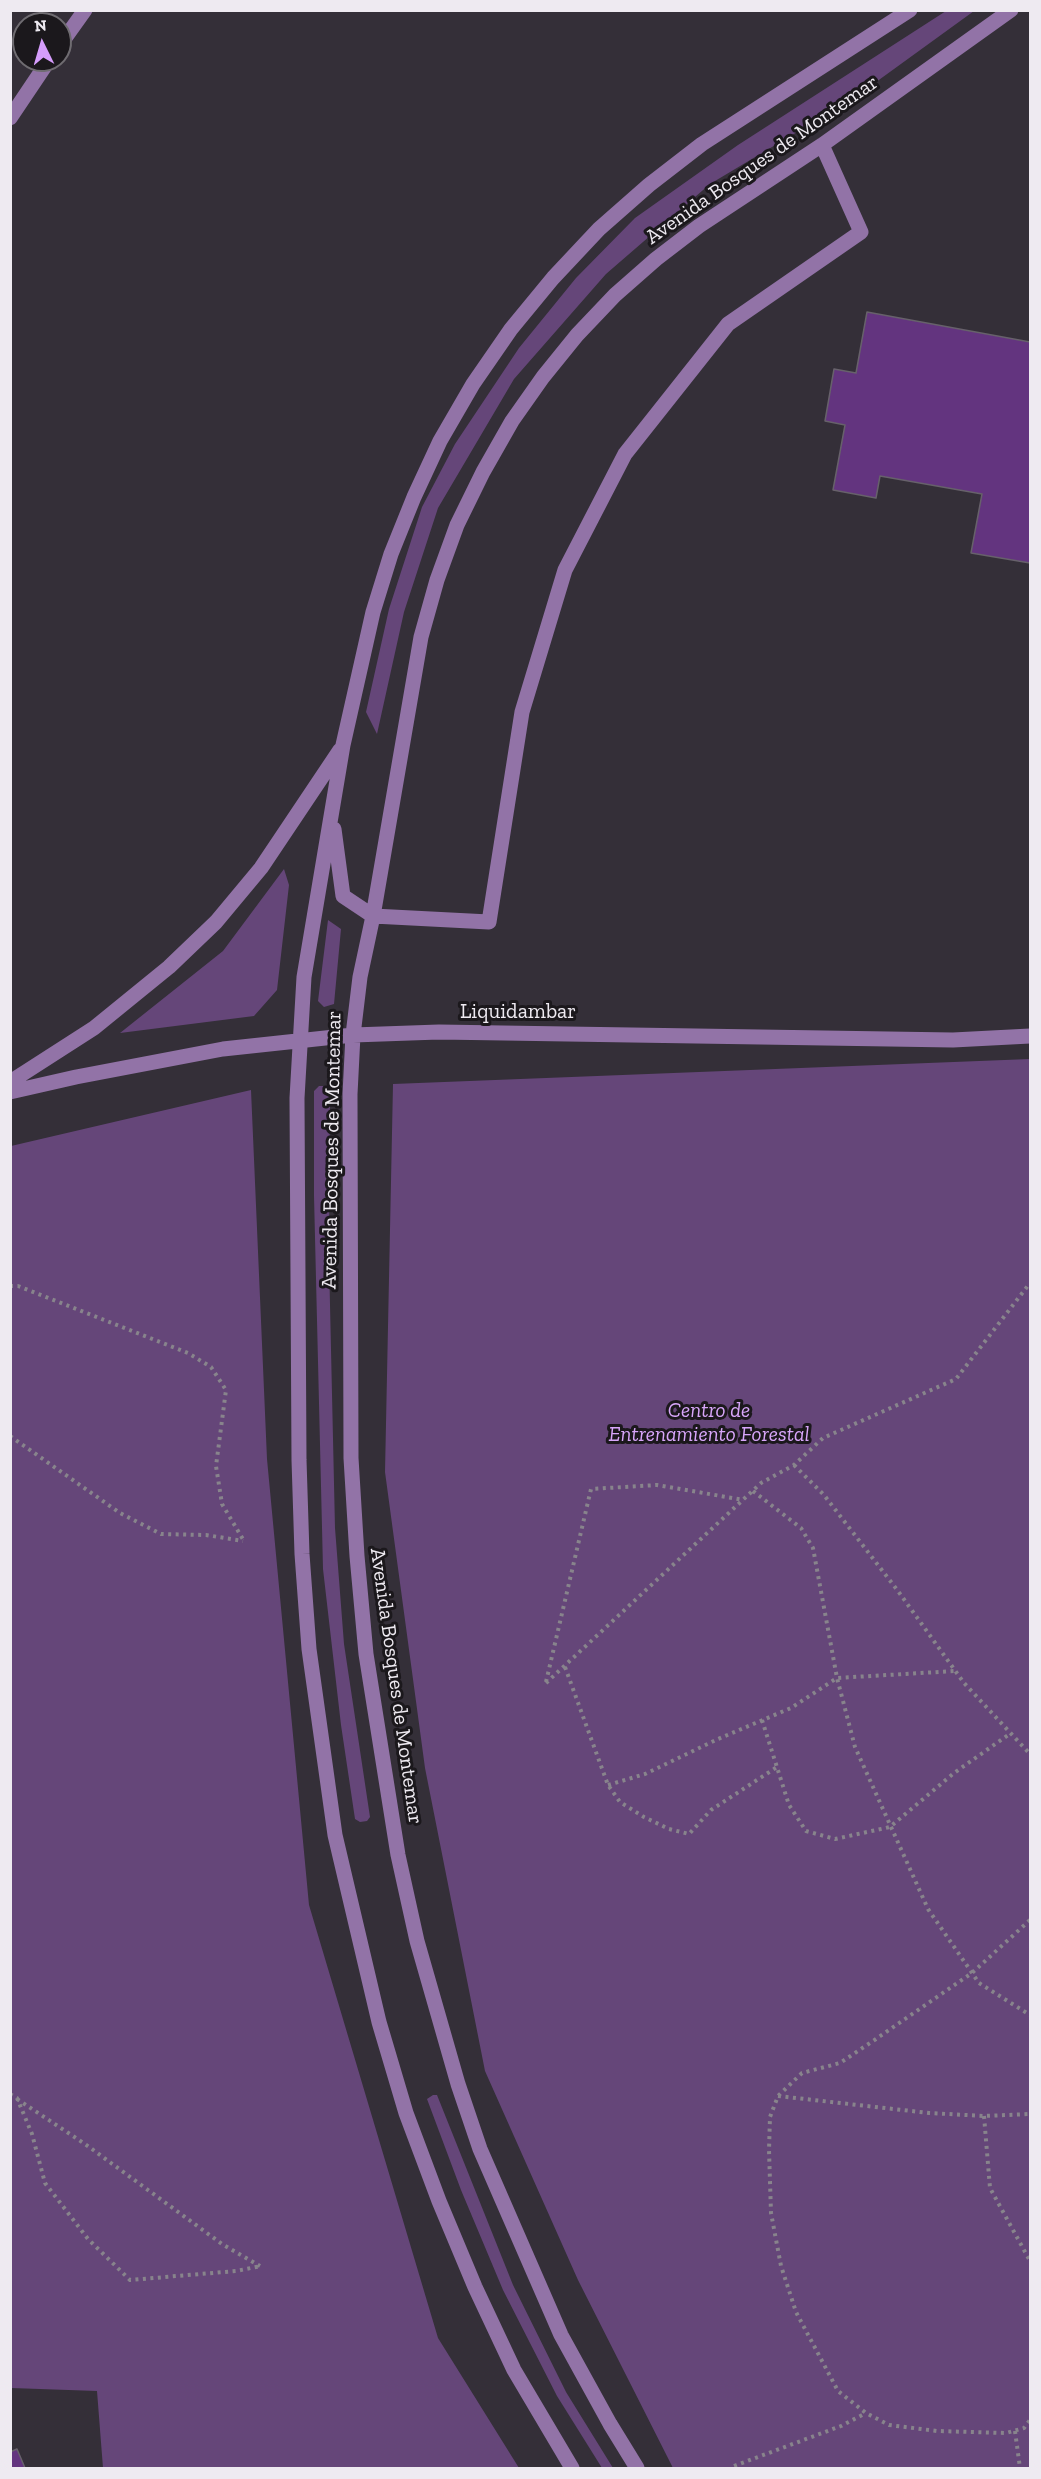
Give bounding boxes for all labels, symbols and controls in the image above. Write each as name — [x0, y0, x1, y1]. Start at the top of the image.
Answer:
north arrow — [12, 12, 72, 72]
text: N — [34, 16, 47, 36]
street label: Avenida Bosques de Montemar — [641, 70, 883, 250]
street label: Liquidambar — [460, 999, 576, 1025]
street label: Avenida Bosques de Montemar — [317, 1011, 347, 1289]
park label: Centro de Entrenamiento Forestal — [608, 1398, 810, 1448]
street label: Avenida Bosques de Montemar — [364, 1546, 428, 1826]

